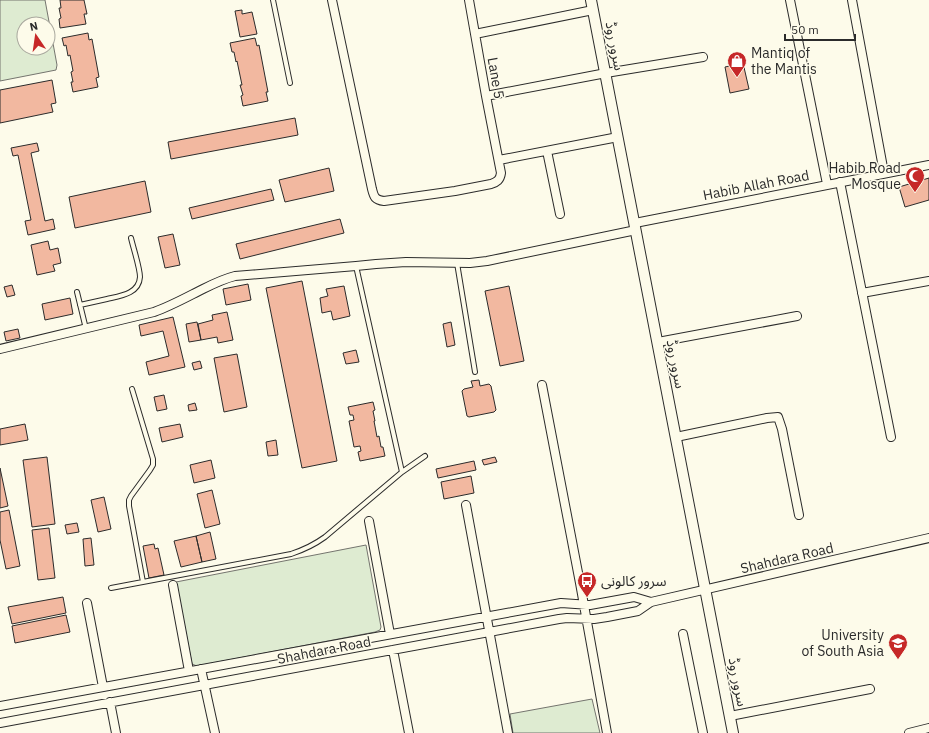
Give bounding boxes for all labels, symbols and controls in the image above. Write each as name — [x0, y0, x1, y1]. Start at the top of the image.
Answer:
north arrow — [16, 16, 56, 56]
scale bar — [785, 16, 855, 42]
text: N — [28, 19, 39, 34]
street label: سرور روڈ — [601, 20, 629, 72]
text: 50 m — [791, 22, 819, 37]
place label: Mantiq of the Mantis — [751, 44, 817, 78]
shop icon: Mantiq of the Mantis — [726, 50, 748, 78]
street label: Lane 5 — [484, 56, 508, 100]
place label: Habib Road Mosque — [828, 159, 901, 193]
mosque icon: Habib Road Mosque — [904, 165, 926, 193]
street label: Habib Allah Road — [701, 166, 811, 204]
street label: سرور روڈ — [662, 338, 690, 390]
street label: Shahdara Road — [739, 539, 835, 577]
bus stop icon: سرور کالونی — [576, 570, 598, 598]
place label: سرور کالونی — [601, 572, 666, 590]
place label: University of South Asia — [802, 626, 885, 660]
street label: Shahdara Road — [276, 632, 372, 668]
school or university icon: University of South Asia — [887, 632, 909, 660]
street label: سرور روڈ — [724, 656, 752, 708]

